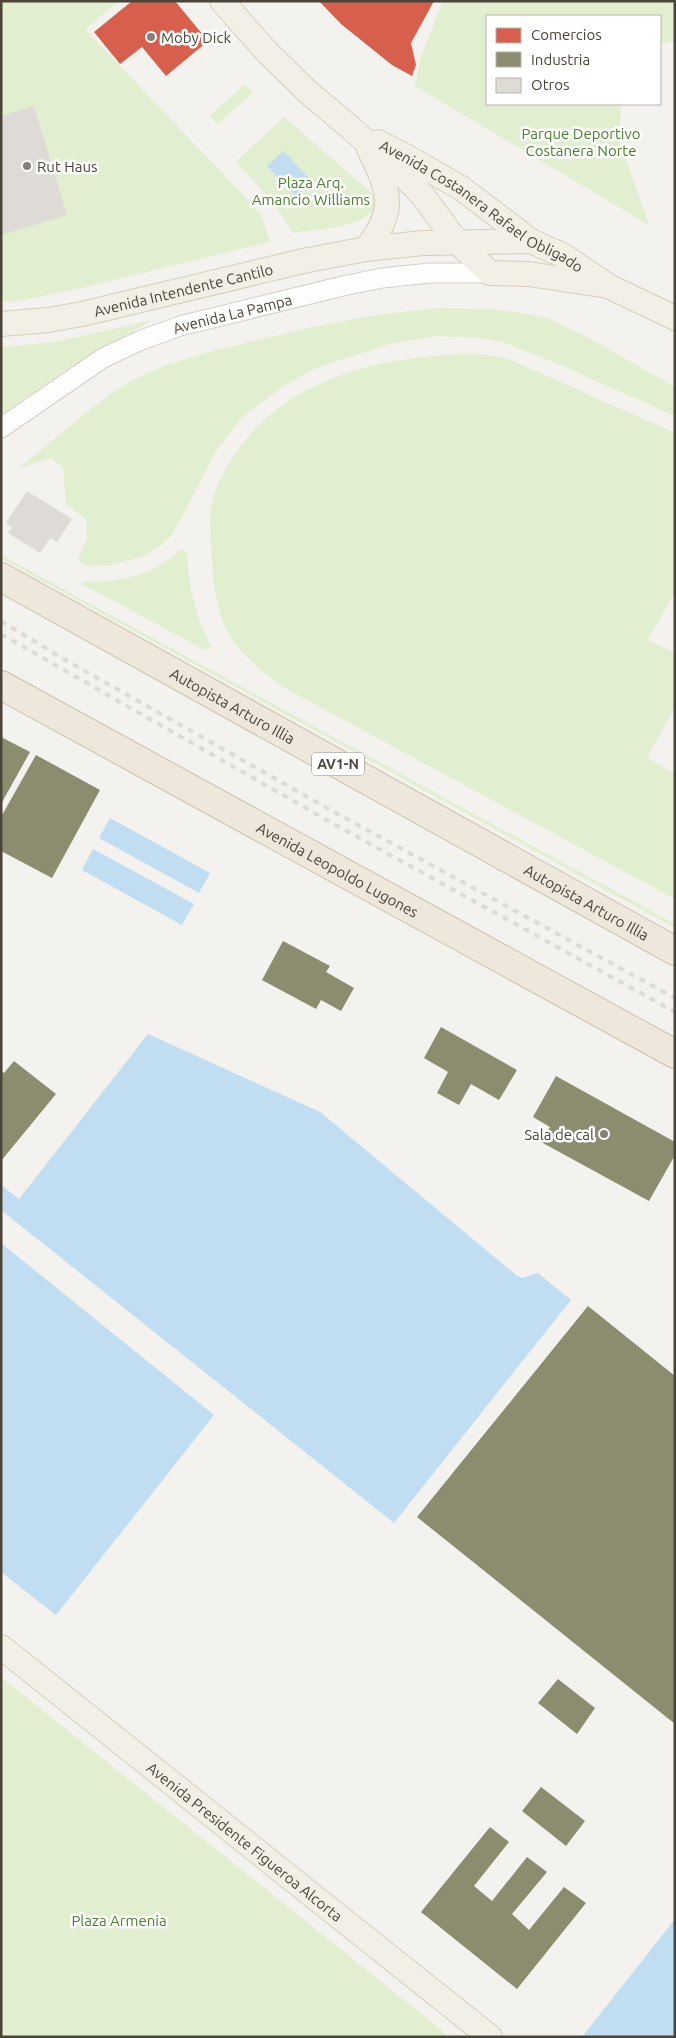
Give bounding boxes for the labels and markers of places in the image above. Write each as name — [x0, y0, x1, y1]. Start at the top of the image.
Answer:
place label: Moby Dick — [161, 29, 231, 46]
marker: Moby Dick — [145, 31, 157, 43]
place label: Rut Haus — [37, 158, 97, 175]
marker: Rut Haus — [21, 160, 33, 172]
place label: Sala de cal — [524, 1126, 594, 1143]
marker: Sala de cal — [598, 1128, 610, 1140]

